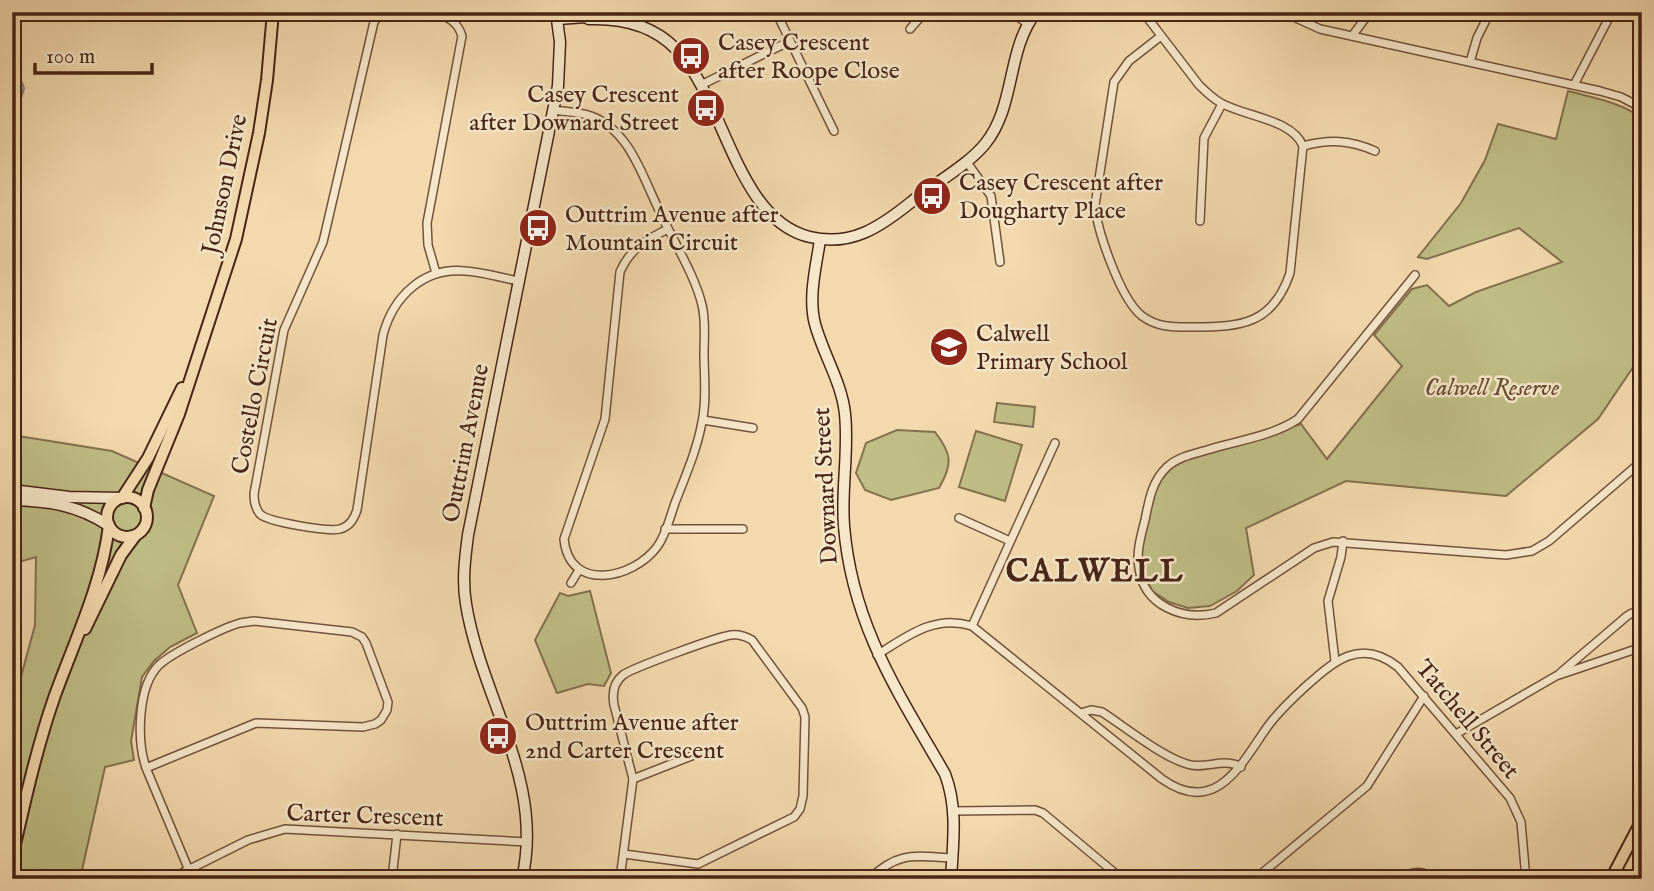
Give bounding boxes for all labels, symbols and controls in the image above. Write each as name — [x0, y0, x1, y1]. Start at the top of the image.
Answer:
place label: Casey Crescent after Roope Close — [718, 28, 900, 87]
scale bar — [35, 32, 152, 76]
bus stop icon: Casey Crescent after Roope Close — [670, 35, 712, 77]
text: 100 m — [46, 44, 95, 71]
place label: Casey Crescent after Downard Street — [469, 80, 679, 139]
bus stop icon: Casey Crescent after Downard Street — [685, 87, 727, 129]
street label: Johnson Drive — [195, 111, 255, 260]
place label: Casey Crescent after Dougharty Place — [959, 168, 1163, 227]
bus stop icon: Casey Crescent after Dougharty Place — [911, 175, 953, 217]
place label: Outtrim Avenue after Mountain Circuit — [565, 200, 779, 259]
bus stop icon: Outtrim Avenue after Mountain Circuit — [517, 207, 559, 249]
street label: Costello Circuit — [225, 315, 286, 477]
place label: Calwell Primary School — [976, 319, 1128, 378]
school or university icon: Calwell Primary School — [928, 326, 970, 368]
street label: Outtrim Avenue — [436, 361, 497, 525]
park label: Calwell Reserve — [1425, 373, 1559, 404]
street label: Downard Street — [807, 407, 846, 565]
district label: CALWELL — [1006, 552, 1184, 593]
street label: Tatchell Street — [1408, 654, 1526, 786]
place label: Outtrim Avenue after 2nd Carter Crescent — [525, 708, 739, 767]
bus stop icon: Outtrim Avenue after 2nd Carter Crescent — [477, 715, 519, 757]
street label: Carter Crescent — [286, 798, 444, 835]

